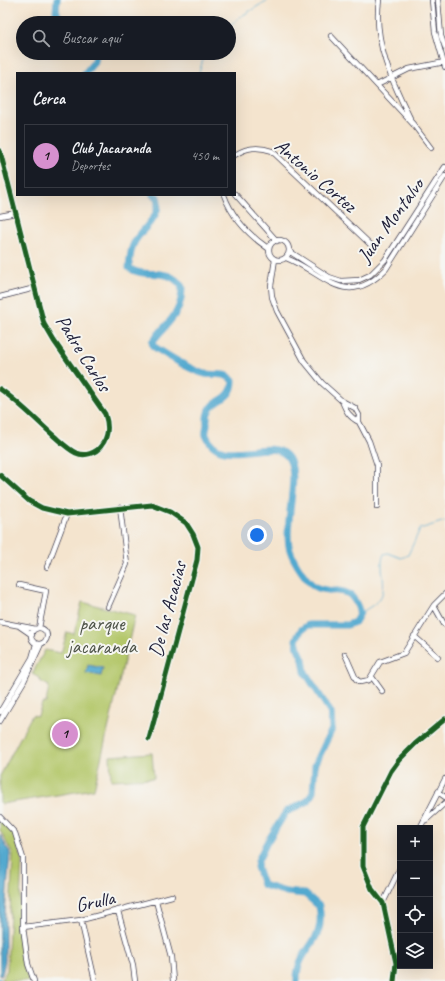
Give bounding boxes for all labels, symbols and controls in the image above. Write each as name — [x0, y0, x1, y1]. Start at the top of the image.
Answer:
search box — [16, 16, 236, 60]
icon: search — [30, 27, 52, 49]
text: Buscar aquí — [62, 29, 121, 48]
text: Cerca — [32, 88, 65, 109]
street label: Antonio Cortez — [270, 133, 363, 219]
text: Club Jacaranda — [71, 139, 151, 158]
text: 1 — [43, 148, 49, 164]
text: 450 m — [191, 148, 219, 164]
text: Deportes — [71, 158, 110, 174]
street label: Juan Montalvo — [351, 172, 430, 268]
street label: Padre Carlos — [50, 310, 118, 398]
your location — [247, 525, 267, 545]
street label: De las Acacias — [143, 557, 193, 659]
park label: parque jacaranda — [66, 611, 138, 659]
pin: 1 — [52, 719, 78, 749]
map controls — [397, 825, 433, 969]
button: + — [397, 825, 433, 861]
button: − — [397, 861, 433, 897]
street label: Grulla — [73, 885, 119, 918]
button: locate — [397, 897, 433, 933]
button: layers — [397, 933, 433, 969]

